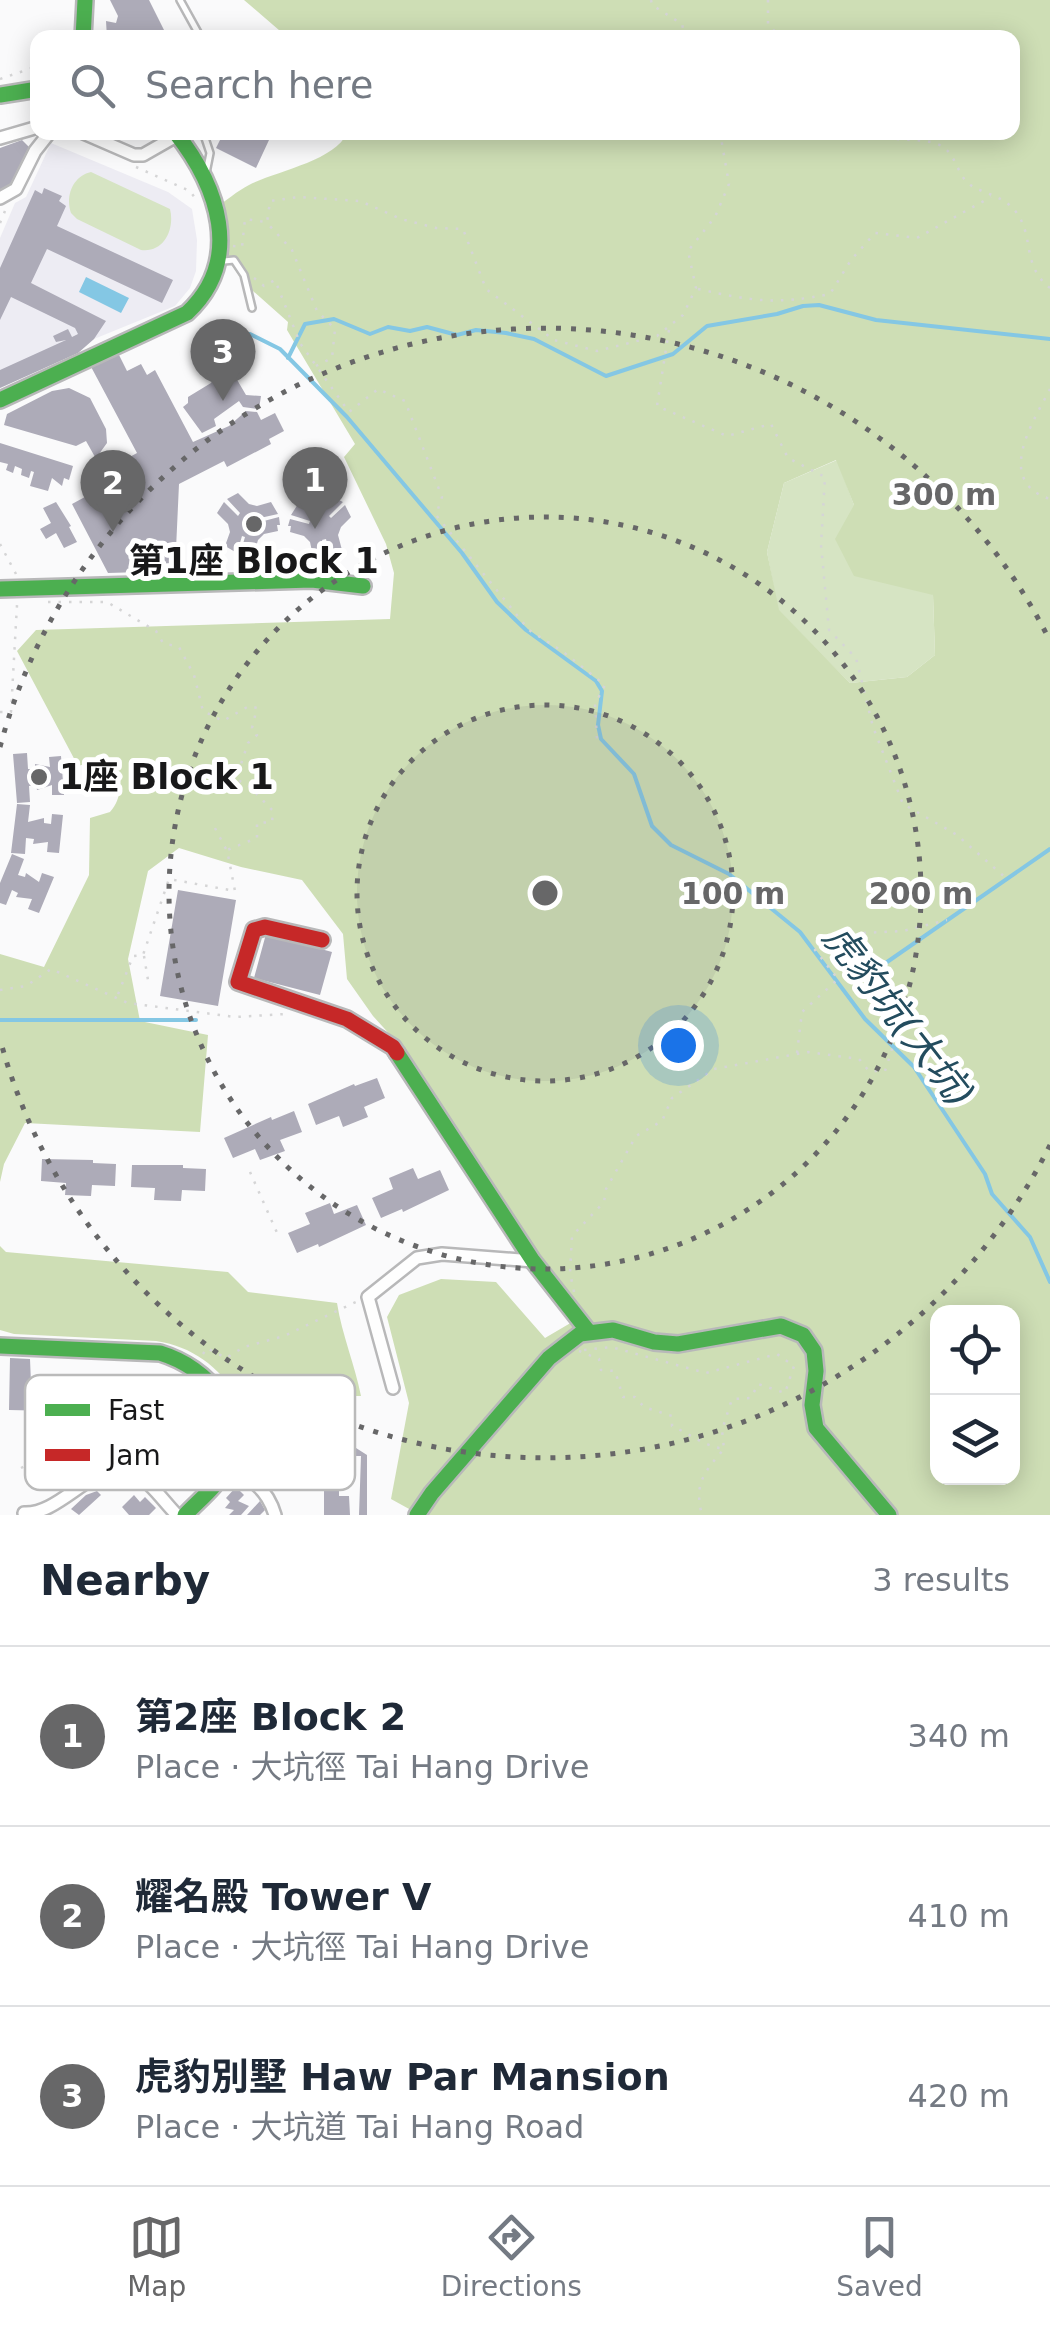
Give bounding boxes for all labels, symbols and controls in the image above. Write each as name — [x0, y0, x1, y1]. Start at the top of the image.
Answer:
search box — [30, 30, 1020, 140]
icon: search — [65, 58, 120, 113]
text: Search here — [145, 63, 373, 107]
pin: 3 — [190, 318, 256, 401]
pin: 1 — [282, 446, 348, 529]
pin: 2 — [80, 450, 146, 532]
text: 300 m — [892, 477, 996, 512]
marker: 第1座 Block 1 — [243, 513, 265, 535]
place label: 第1座 Block 1 — [129, 541, 379, 581]
place label: 1座 Block 1 — [59, 757, 274, 797]
marker: 1座 Block 1 — [28, 766, 50, 788]
centre of rings — [527, 875, 563, 911]
text: 100 m — [681, 876, 785, 911]
text: 200 m — [869, 876, 973, 911]
water label: 虎豹坑(大坑) — [814, 916, 984, 1116]
your location — [653, 1020, 704, 1071]
map controls — [930, 1305, 1020, 1485]
button: locate — [930, 1305, 1020, 1395]
legend — [25, 1375, 355, 1490]
text: Fast — [108, 1394, 164, 1427]
button: layers — [930, 1395, 1020, 1485]
text: Jam — [106, 1439, 161, 1472]
text: Nearby — [40, 1556, 210, 1605]
text: 3 results — [872, 1561, 1010, 1599]
text: 第2座 Block 2 — [135, 1695, 406, 1739]
text: 1 — [61, 1717, 84, 1755]
text: 340 m — [908, 1717, 1010, 1755]
text: Place · 大坑徑 Tai Hang Drive — [135, 1748, 589, 1786]
text: 耀名殿 Tower V — [135, 1875, 431, 1919]
text: 2 — [61, 1897, 84, 1935]
text: 410 m — [908, 1897, 1010, 1935]
text: Place · 大坑徑 Tai Hang Drive — [135, 1928, 589, 1966]
text: 虎豹別墅 Haw Par Mansion — [135, 2055, 670, 2099]
text: 3 — [61, 2077, 84, 2115]
text: 420 m — [908, 2077, 1010, 2115]
text: Place · 大坑道 Tai Hang Road — [135, 2108, 584, 2146]
tab: Map — [127, 2210, 186, 2303]
tab: Directions — [441, 2210, 582, 2303]
tab: Saved — [836, 2210, 923, 2303]

